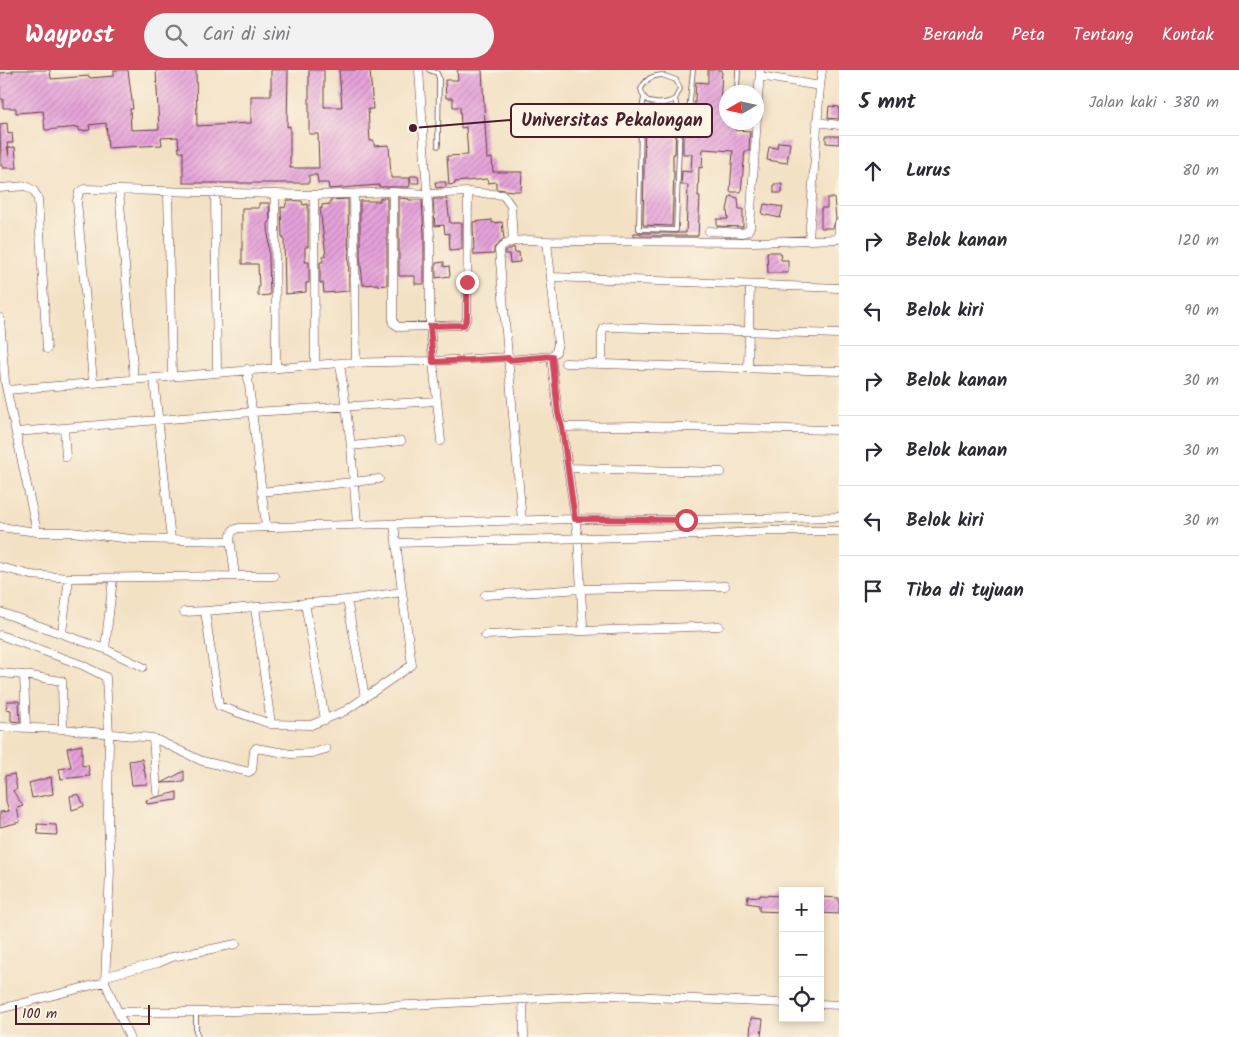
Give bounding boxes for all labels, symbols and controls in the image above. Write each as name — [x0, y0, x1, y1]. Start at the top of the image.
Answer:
search box — [144, 13, 494, 58]
text: Waypost — [25, 16, 114, 55]
text: Cari di sini — [202, 20, 290, 50]
icon: search — [162, 21, 190, 49]
text: Beranda — [923, 21, 984, 50]
text: Peta — [1012, 21, 1045, 50]
text: Tentang — [1073, 21, 1134, 50]
text: Kontak — [1162, 21, 1214, 50]
north arrow — [719, 85, 764, 130]
text: 5 mnt — [859, 86, 916, 119]
text: Jalan kaki · 380 m — [1089, 90, 1219, 115]
callout: Universitas Pekalongan — [511, 104, 712, 137]
text: Universitas Pekalongan — [521, 107, 703, 136]
text: Lurus — [906, 156, 951, 186]
icon: ahead — [859, 157, 887, 185]
text: 80 m — [1182, 158, 1219, 183]
text: Belok kanan — [906, 226, 1007, 256]
icon: right — [859, 227, 887, 255]
text: 120 m — [1178, 228, 1219, 253]
route end — [456, 271, 479, 294]
text: Belok kiri — [906, 296, 984, 326]
icon: left — [859, 297, 887, 325]
text: 90 m — [1184, 298, 1219, 323]
text: Belok kanan — [906, 366, 1007, 396]
icon: right — [859, 367, 887, 395]
text: 30 m — [1183, 368, 1219, 393]
text: Belok kanan — [906, 436, 1007, 466]
icon: right — [859, 437, 887, 465]
text: 30 m — [1183, 438, 1219, 463]
text: Belok kiri — [906, 506, 984, 536]
icon: left — [859, 507, 887, 535]
text: 30 m — [1183, 508, 1219, 533]
route start — [675, 509, 698, 532]
text: Tiba di tujuan — [906, 576, 1024, 606]
icon: arrive — [859, 577, 887, 605]
map controls — [779, 887, 824, 1022]
button: + — [779, 887, 824, 932]
button: − — [779, 932, 824, 977]
button: locate — [779, 977, 824, 1022]
scale bar — [15, 1002, 150, 1025]
text: 100 m — [22, 1003, 57, 1025]

